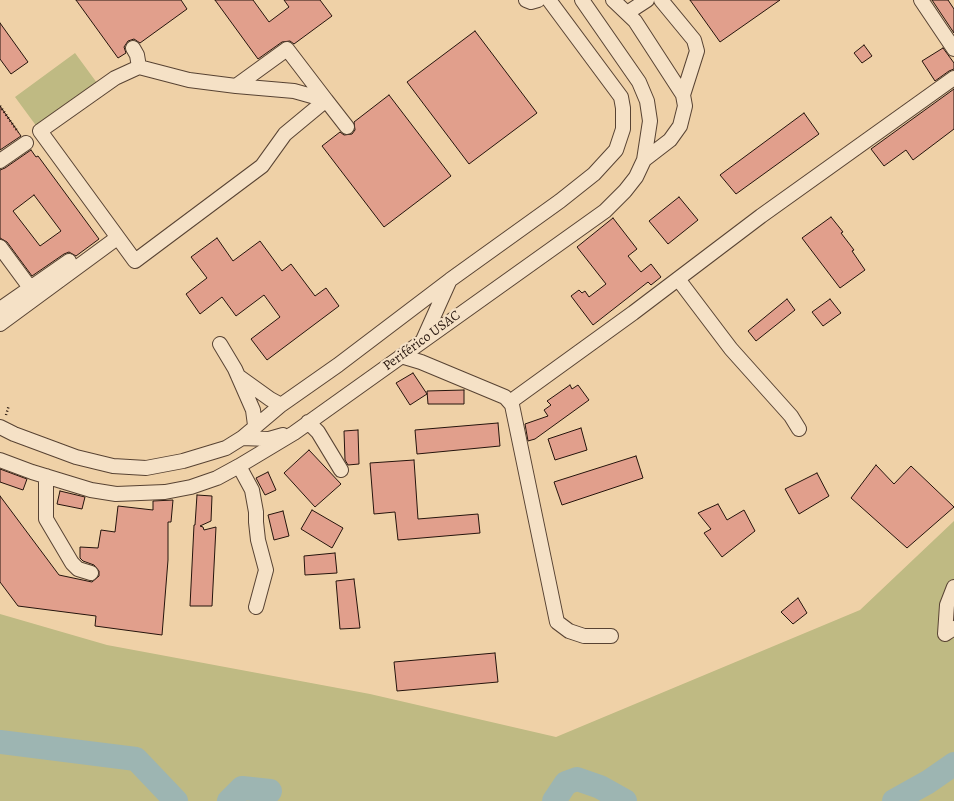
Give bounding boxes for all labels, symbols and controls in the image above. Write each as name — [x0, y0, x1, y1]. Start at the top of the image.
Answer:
street label: Periférico USAC — [380, 307, 464, 375]

